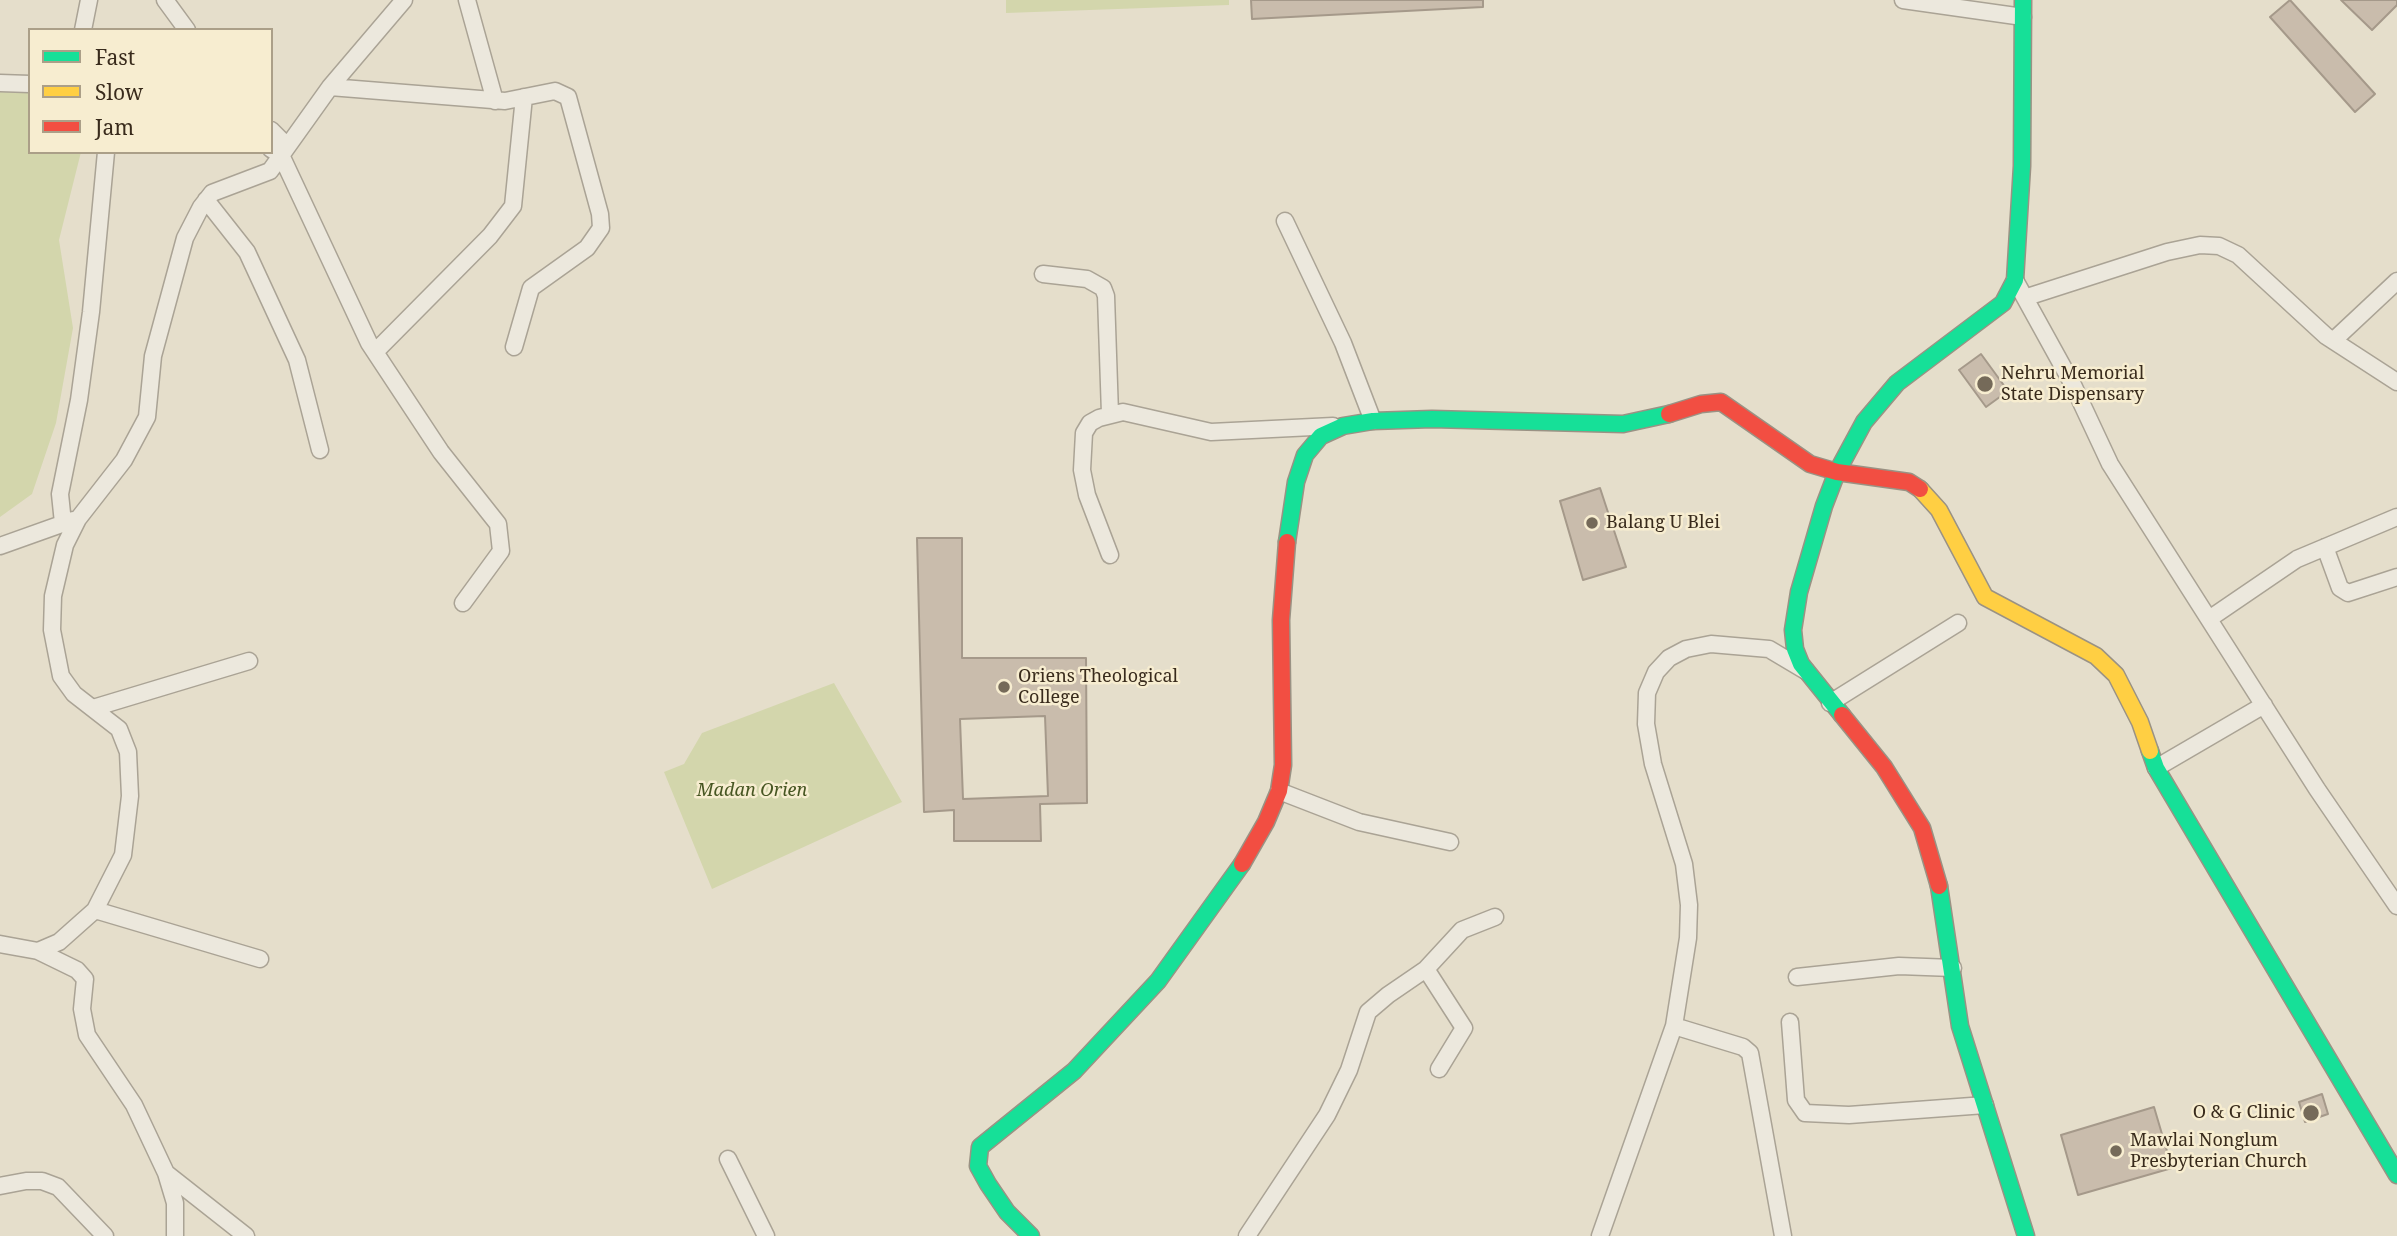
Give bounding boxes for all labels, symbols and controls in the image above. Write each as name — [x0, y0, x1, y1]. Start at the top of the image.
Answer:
legend — [28, 28, 273, 154]
text: Fast — [95, 43, 135, 71]
text: Slow — [95, 78, 143, 106]
text: Jam — [95, 113, 134, 141]
place label: Nehru Memorial State Dispensary — [2001, 363, 2144, 406]
marker: Nehru Memorial State Dispensary — [1975, 374, 1995, 394]
place label: Balang U Blei — [1606, 512, 1720, 534]
marker: Balang U Blei — [1584, 515, 1600, 531]
place label: Oriens Theological College — [1018, 666, 1178, 708]
marker: Oriens Theological College — [996, 679, 1012, 695]
park label: Madan Orien — [697, 780, 807, 802]
place label: O & G Clinic — [2193, 1102, 2295, 1124]
marker: O & G Clinic — [2301, 1103, 2321, 1123]
place label: Mawlai Nonglum Presbyterian Church — [2130, 1130, 2307, 1172]
marker: Mawlai Nonglum Presbyterian Church — [2108, 1143, 2124, 1159]

